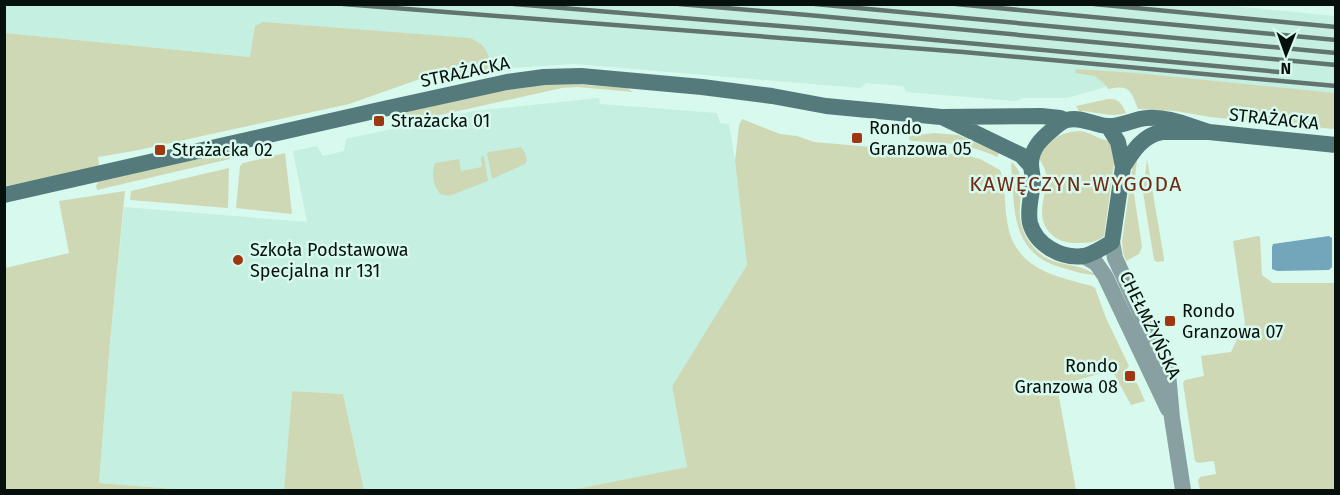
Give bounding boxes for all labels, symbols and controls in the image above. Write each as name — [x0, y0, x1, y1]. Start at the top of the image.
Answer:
north arrow — [1256, 24, 1316, 84]
street label: STRAŻACKA — [418, 52, 512, 92]
text: N — [1280, 59, 1291, 78]
street label: STRAŻACKA — [1228, 103, 1321, 135]
place label: Strażacka 01 — [391, 110, 490, 132]
marker: Strażacka 01 — [372, 114, 386, 128]
place label: Rondo Granzowa 05 — [869, 117, 972, 160]
marker: Rondo Granzowa 05 — [850, 131, 864, 145]
place label: Strażacka 02 — [172, 139, 273, 161]
marker: Strażacka 02 — [153, 143, 167, 157]
district label: KAWĘCZYN-WYGODA — [969, 171, 1183, 197]
place label: Szkoła Podstawowa Specjalna nr 131 — [250, 239, 409, 282]
marker: Szkoła Podstawowa Specjalna nr 131 — [231, 253, 245, 267]
street label: CHEŁMŻYŃSKA — [1114, 267, 1187, 383]
place label: Rondo Granzowa 07 — [1182, 300, 1283, 343]
marker: Rondo Granzowa 07 — [1163, 314, 1177, 328]
place label: Rondo Granzowa 08 — [1015, 355, 1118, 398]
marker: Rondo Granzowa 08 — [1123, 369, 1137, 383]

